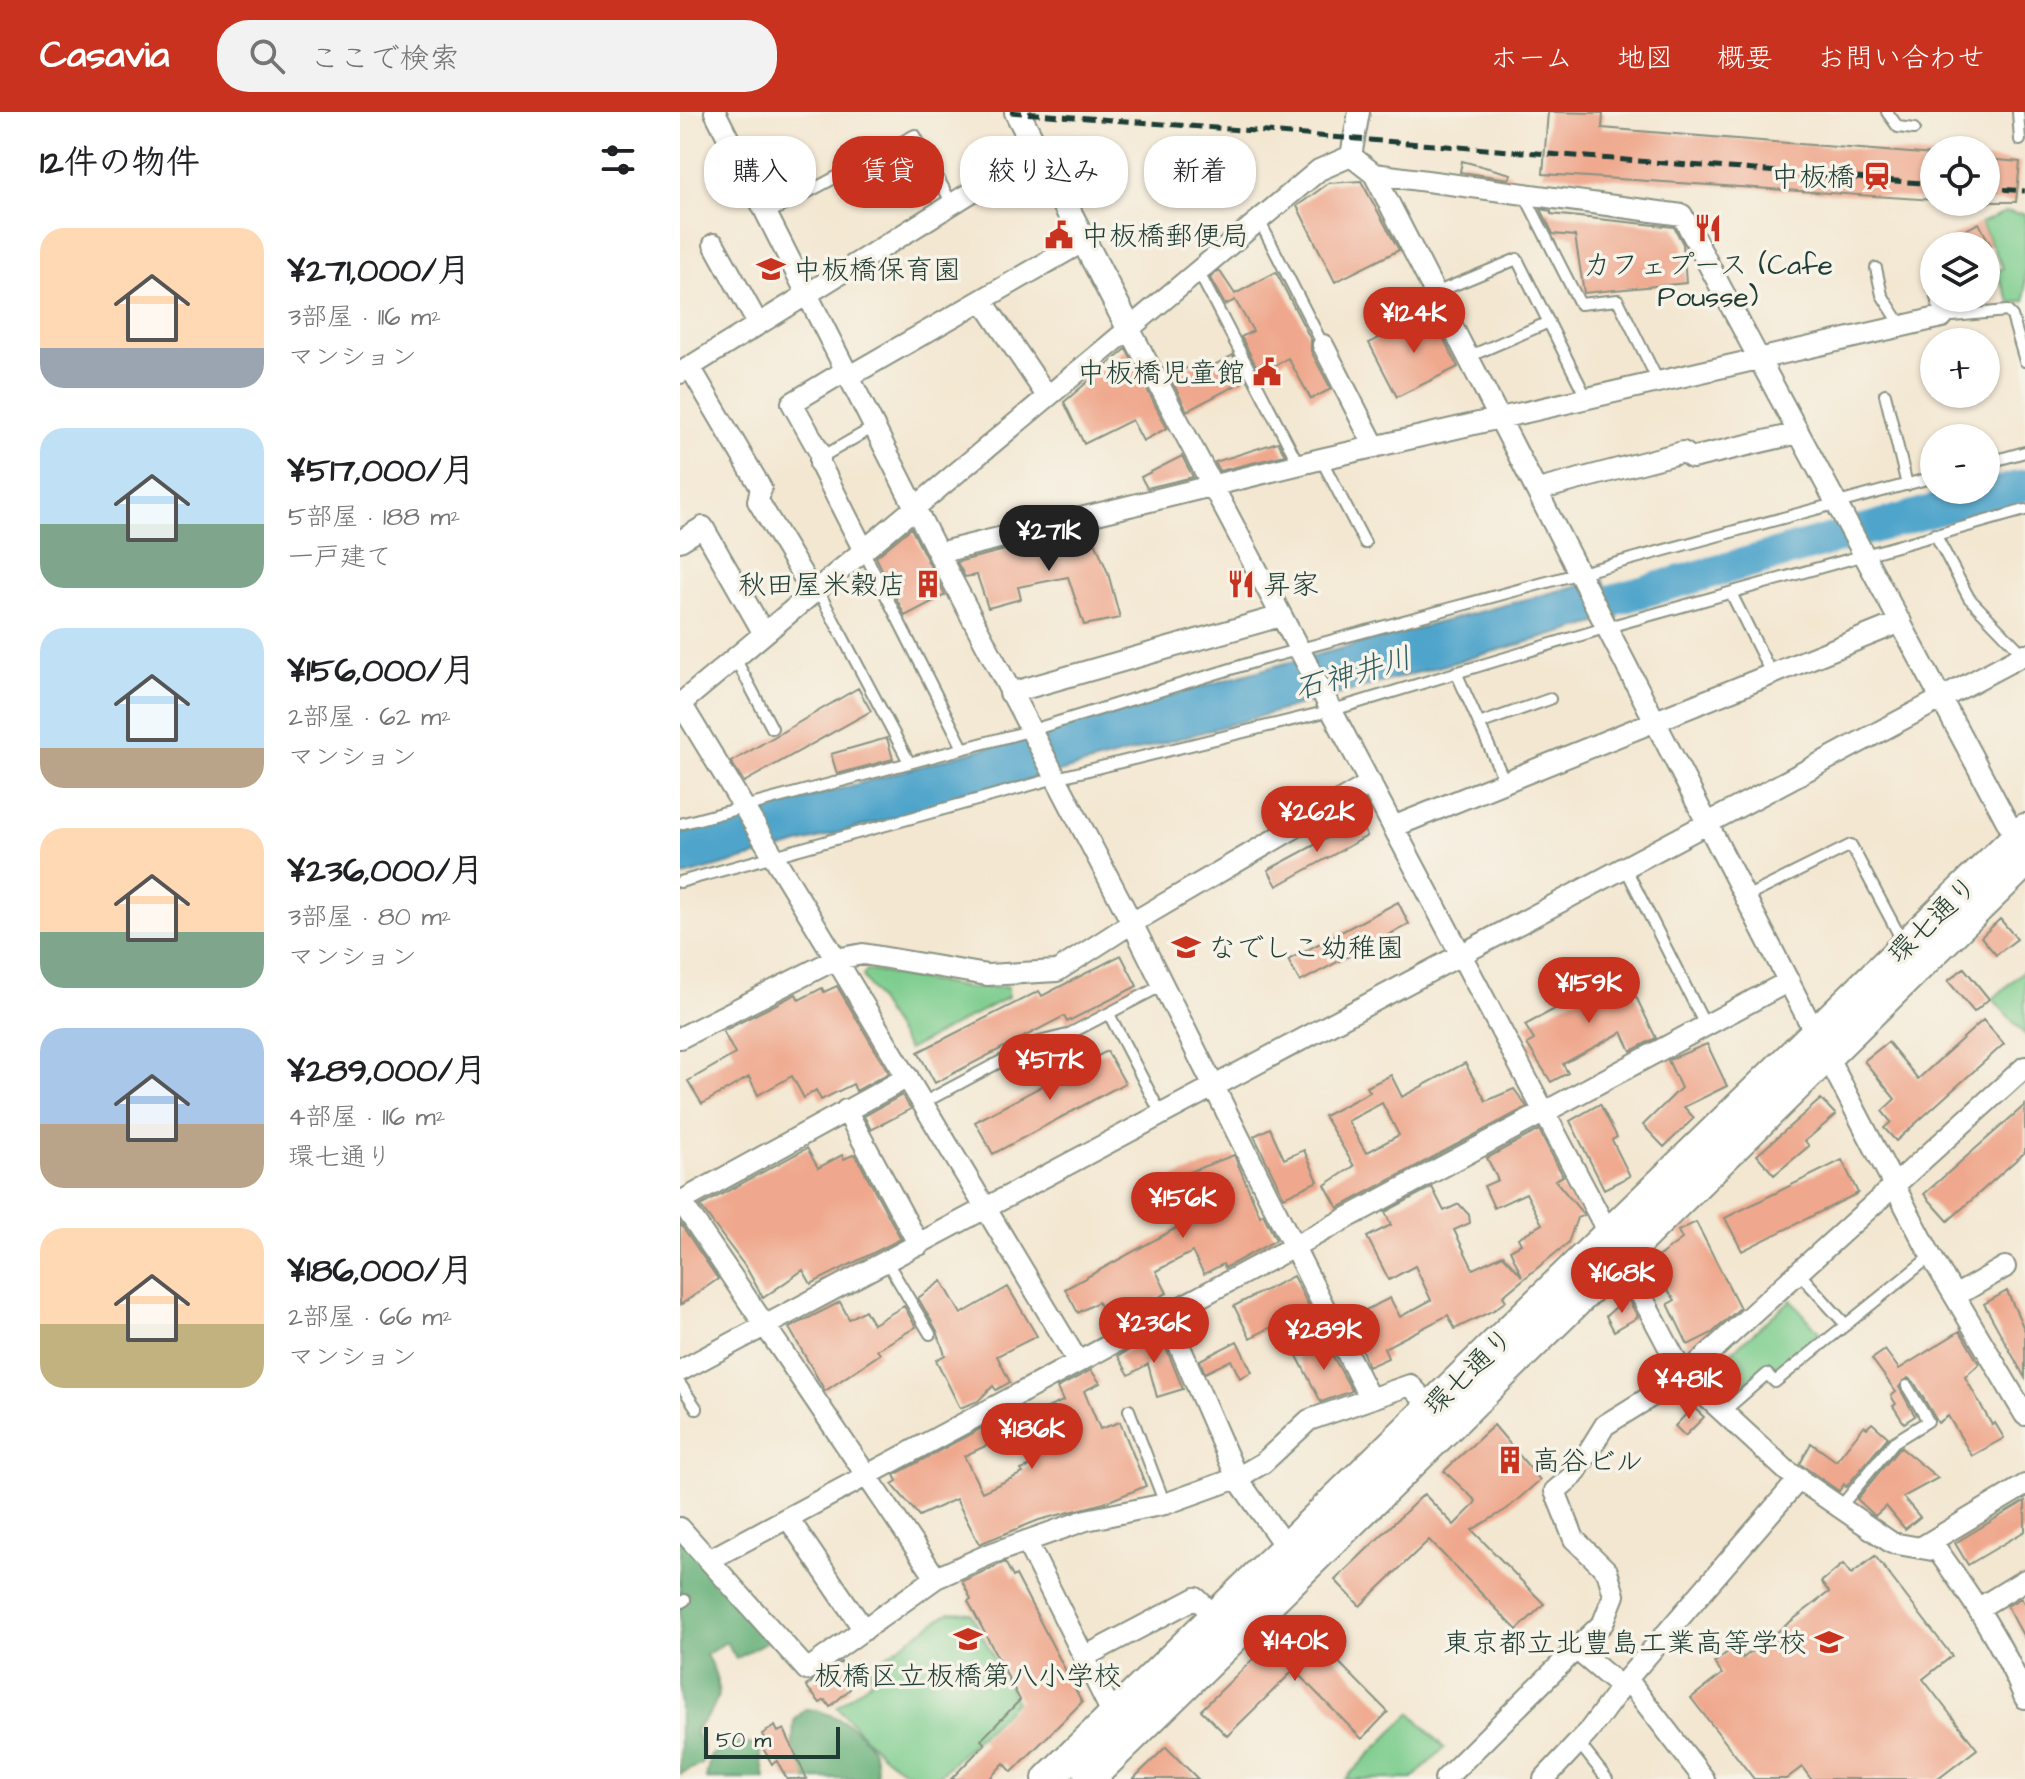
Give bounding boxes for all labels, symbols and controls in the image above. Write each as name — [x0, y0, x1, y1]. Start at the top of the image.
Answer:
search box — [217, 20, 777, 92]
text: Casavia — [40, 30, 169, 82]
icon: search — [245, 34, 289, 78]
text: ここで検索 — [309, 38, 459, 80]
text: ホーム — [1490, 39, 1573, 78]
text: 地図 — [1617, 39, 1673, 78]
text: 概要 — [1717, 39, 1773, 78]
text: お問い合わせ — [1817, 39, 1985, 78]
chip: 購入 — [704, 136, 816, 208]
chip: 賃貸 — [832, 136, 944, 208]
chip: 絞り込み — [960, 136, 1128, 208]
chip: 新着 — [1144, 136, 1256, 208]
map controls — [1920, 136, 2000, 504]
button: locate — [1920, 136, 2000, 216]
icon: filters — [596, 138, 640, 182]
text: 12件の物件 — [40, 139, 200, 187]
place label: 中板橋 — [1771, 158, 1855, 197]
station icon: 中板橋 — [1862, 161, 1892, 191]
restaurant icon: カフェプース (Cafe Pousse) — [1693, 213, 1723, 243]
place label: 中板橋郵便局 — [1081, 217, 1249, 256]
public building icon: 中板橋郵便局 — [1044, 220, 1074, 250]
button: layers — [1920, 232, 2000, 312]
place label: カフェプース (Cafe Pousse) — [1583, 246, 1833, 317]
text: ¥271,000/月 — [288, 247, 471, 295]
place label: 中板橋保育園 — [793, 251, 961, 290]
school or university icon: 中板橋保育園 — [756, 254, 786, 284]
icon: home — [104, 260, 200, 356]
pin: ¥124K — [1358, 287, 1470, 355]
text: ¥124K — [1381, 295, 1447, 331]
text: 3部屋 · 116 m² — [288, 299, 441, 335]
button: + — [1920, 328, 2000, 408]
text: マンション — [288, 339, 417, 375]
place label: 中板橋児童館 — [1077, 354, 1245, 393]
public building icon: 中板橋児童館 — [1252, 357, 1282, 387]
button: − — [1920, 424, 2000, 504]
text: ¥517,000/月 — [288, 447, 475, 495]
icon: home — [104, 460, 200, 556]
text: 5部屋 · 188 m² — [288, 499, 460, 535]
pin: ¥271K — [993, 505, 1105, 573]
text: ¥271K — [1017, 513, 1081, 549]
text: 一戸建て — [288, 539, 392, 575]
place label: 秋田屋米穀店 — [738, 566, 906, 605]
place label: 昇家 — [1263, 566, 1319, 605]
building icon: 秋田屋米穀店 — [913, 569, 943, 599]
restaurant icon: 昇家 — [1226, 569, 1256, 599]
water label: 石神井川 — [1290, 637, 1417, 711]
text: ¥156,000/月 — [288, 647, 476, 695]
icon: home — [104, 660, 200, 756]
text: 2部屋 · 62 m² — [288, 699, 451, 735]
text: マンション — [288, 739, 417, 775]
pin: ¥262K — [1261, 786, 1373, 854]
text: ¥262K — [1279, 794, 1355, 830]
text: ¥236,000/月 — [288, 847, 484, 895]
icon: home — [104, 860, 200, 956]
street label: 環七通り — [1879, 867, 1987, 973]
text: 3部屋 · 80 m² — [288, 899, 451, 935]
place label: なでしこ幼稚園 — [1208, 929, 1404, 968]
school or university icon: なでしこ幼稚園 — [1171, 932, 1201, 962]
text: マンション — [288, 939, 417, 975]
pin: ¥159K — [1533, 957, 1645, 1025]
text: ¥159K — [1556, 965, 1622, 1001]
pin: ¥517K — [994, 1034, 1106, 1102]
text: ¥517K — [1016, 1042, 1084, 1078]
text: ¥289,000/月 — [288, 1047, 487, 1095]
icon: home — [104, 1060, 200, 1156]
text: 4部屋 · 116 m² — [288, 1099, 446, 1135]
text: 環七通り — [288, 1139, 392, 1175]
pin: ¥156K — [1127, 1172, 1239, 1240]
text: ¥156K — [1149, 1180, 1217, 1216]
text: ¥186,000/月 — [288, 1247, 474, 1295]
pin: ¥168K — [1566, 1247, 1678, 1315]
text: ¥168K — [1589, 1255, 1655, 1291]
icon: home — [104, 1260, 200, 1356]
pin: ¥236K — [1098, 1297, 1210, 1365]
text: 2部屋 · 66 m² — [288, 1299, 452, 1335]
pin: ¥289K — [1268, 1304, 1380, 1372]
text: ¥236K — [1117, 1305, 1191, 1341]
text: ¥289K — [1286, 1312, 1362, 1348]
street label: 環七通り — [1415, 1319, 1523, 1425]
text: マンション — [288, 1339, 417, 1375]
pin: ¥481K — [1633, 1353, 1745, 1421]
text: ¥481K — [1655, 1361, 1723, 1397]
pin: ¥186K — [976, 1403, 1088, 1471]
text: ¥186K — [999, 1411, 1065, 1447]
place label: 高谷ビル — [1532, 1442, 1643, 1481]
building icon: 高谷ビル — [1495, 1445, 1525, 1475]
pin: ¥140K — [1239, 1615, 1351, 1683]
text: ¥140K — [1261, 1623, 1329, 1659]
school or university icon: 板橋区立板橋第八小学校 — [953, 1624, 983, 1654]
place label: 東京都立北豊島工業高等学校 — [1443, 1624, 1807, 1663]
school or university icon: 東京都立北豊島工業高等学校 — [1814, 1627, 1844, 1657]
place label: 板橋区立板橋第八小学校 — [814, 1657, 1122, 1696]
scale bar — [704, 1723, 840, 1759]
text: 50 m — [716, 1725, 771, 1756]

